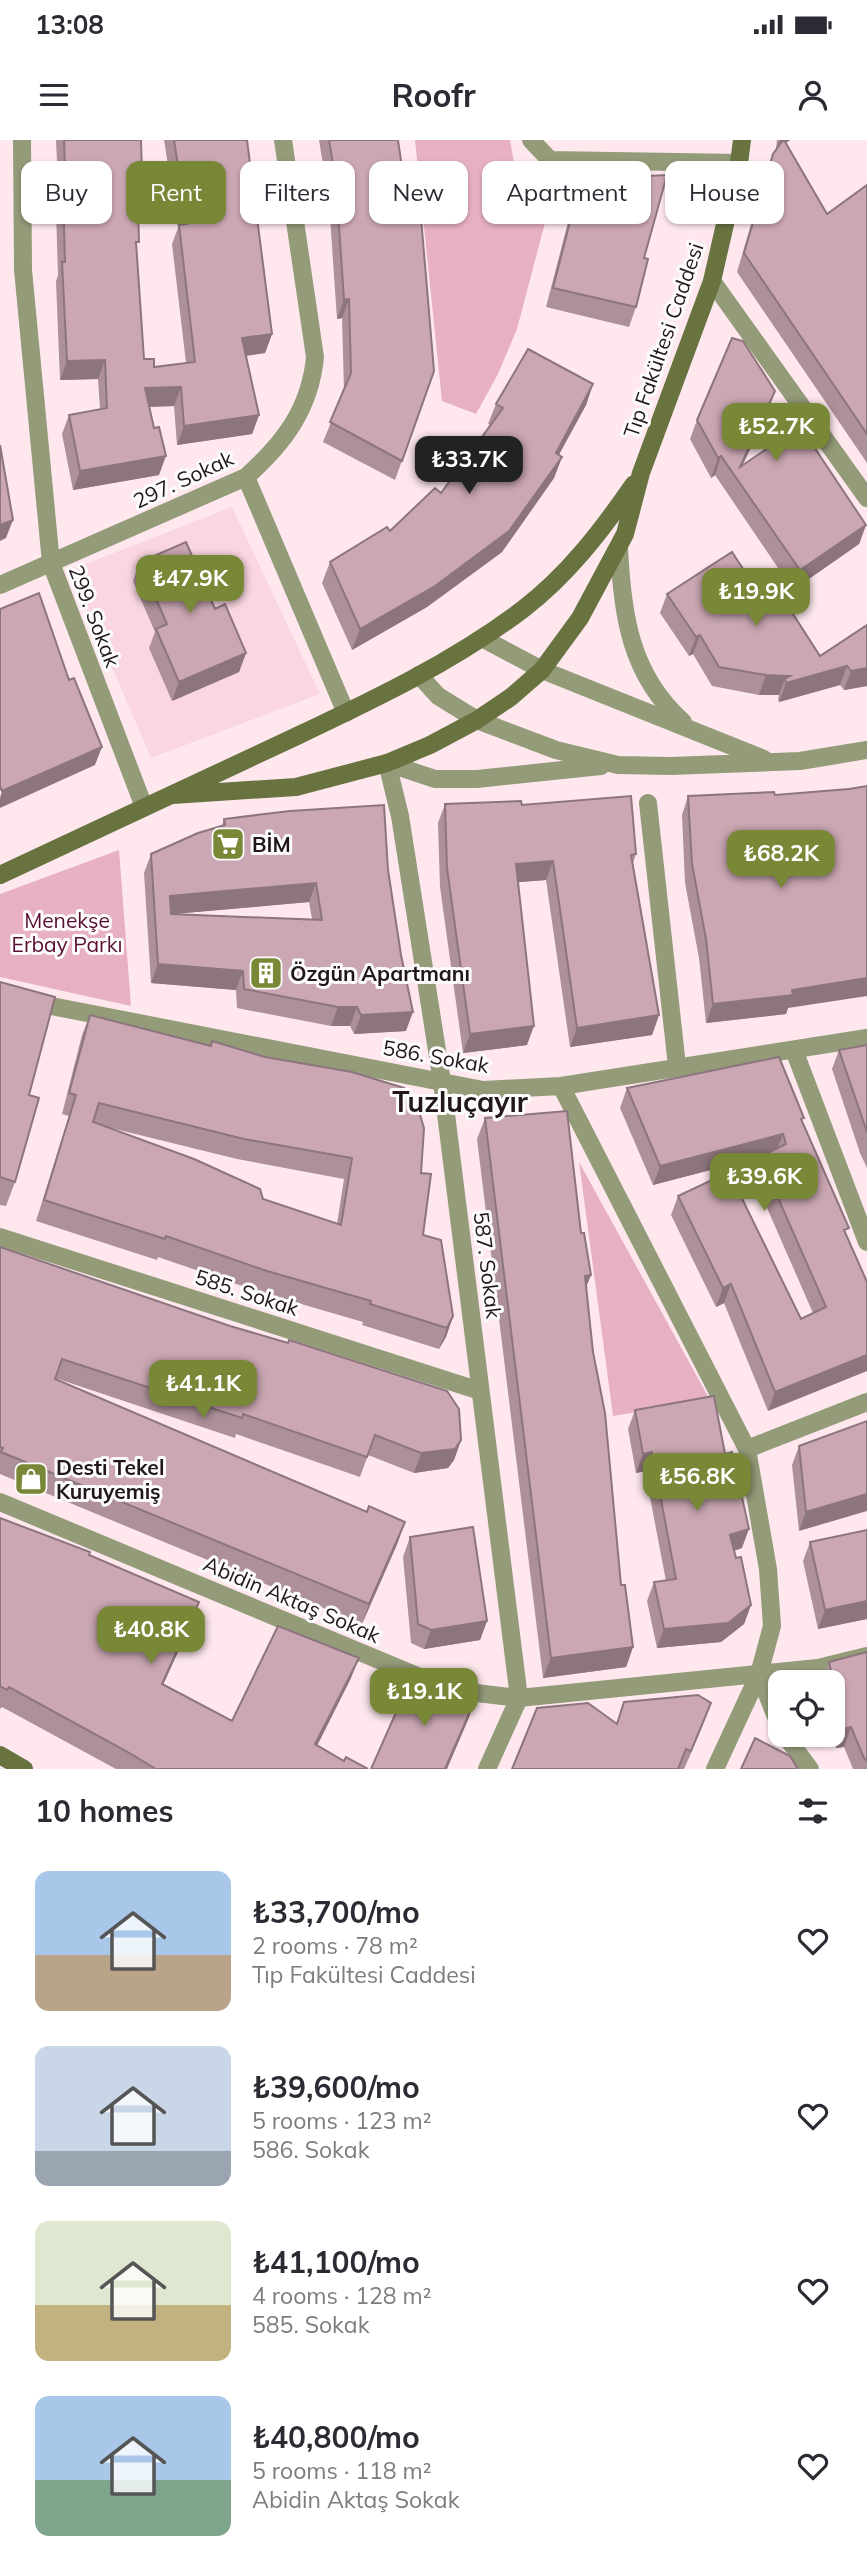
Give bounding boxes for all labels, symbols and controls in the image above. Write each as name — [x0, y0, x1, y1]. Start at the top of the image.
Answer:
text: 13:08 — [35, 8, 104, 41]
text: Roofr — [391, 75, 476, 115]
icon: menu — [35, 76, 73, 114]
icon: person — [794, 76, 832, 114]
chip: Buy — [21, 161, 112, 224]
chip: Rent — [126, 161, 226, 224]
chip: Filters — [240, 161, 355, 224]
chip: New — [369, 161, 468, 224]
chip: Apartment — [482, 161, 651, 224]
chip: House — [665, 161, 784, 224]
street label: Tıp Fakültesi Caddesi — [617, 239, 709, 441]
pin: ₺52.7K — [719, 404, 833, 463]
text: ₺52.7K — [738, 411, 814, 440]
pin: ₺33.7K — [412, 436, 526, 496]
street label: 297. Sokak — [129, 444, 237, 513]
text: ₺33.7K — [431, 444, 507, 473]
pin: ₺47.9K — [133, 556, 247, 615]
street label: 299. Sokak — [64, 561, 126, 671]
text: ₺47.9K — [152, 563, 228, 592]
pin: ₺19.9K — [699, 568, 813, 628]
text: ₺19.9K — [718, 576, 794, 605]
supermarket icon: BİM — [209, 825, 247, 863]
pin: ₺68.2K — [724, 830, 838, 890]
place label: BİM — [252, 831, 291, 857]
text: ₺68.2K — [743, 838, 819, 867]
park label: Menekşe Erbay Parkı — [12, 907, 122, 957]
building icon: Özgün Apartmanı — [247, 954, 285, 992]
place label: Özgün Apartmanı — [290, 960, 470, 986]
street label: 586. Sokak — [381, 1034, 491, 1078]
district label: Tuzluçayır — [392, 1084, 528, 1119]
pin: ₺39.6K — [707, 1154, 821, 1213]
text: ₺39.6K — [726, 1161, 802, 1190]
street label: 587. Sokak — [469, 1210, 507, 1320]
street label: 585. Sokak — [192, 1263, 302, 1321]
pin: ₺41.1K — [146, 1360, 260, 1420]
text: ₺41.1K — [165, 1368, 241, 1397]
place label: Desti Tekel Kuruyemiş — [56, 1454, 164, 1504]
pin: ₺56.8K — [640, 1454, 754, 1513]
shop icon: Desti Tekel Kuruyemiş — [12, 1460, 50, 1498]
text: ₺56.8K — [659, 1461, 735, 1490]
street label: Abidin Aktaş Sokak — [200, 1550, 384, 1648]
pin: ₺40.8K — [94, 1606, 208, 1666]
text: ₺40.8K — [113, 1614, 189, 1643]
pin: ₺19.1K — [367, 1668, 481, 1728]
map controls — [768, 1670, 845, 1747]
button: locate — [768, 1670, 845, 1747]
text: ₺19.1K — [386, 1676, 462, 1705]
text: 10 homes — [35, 1792, 174, 1830]
icon: filters — [794, 1792, 832, 1830]
text: ₺33,700/mo — [252, 1893, 420, 1931]
icon: home — [91, 1899, 175, 1983]
icon: heart — [794, 1922, 832, 1960]
text: 2 rooms · 78 m² — [252, 1931, 418, 1960]
text: Tıp Fakültesi Caddesi — [252, 1960, 476, 1989]
text: ₺39,600/mo — [252, 2068, 420, 2106]
icon: home — [91, 2074, 175, 2158]
icon: heart — [794, 2097, 832, 2135]
text: 5 rooms · 123 m² — [252, 2106, 432, 2135]
text: 586. Sokak — [252, 2135, 369, 2164]
text: ₺41,100/mo — [252, 2243, 420, 2281]
icon: home — [91, 2249, 175, 2333]
icon: heart — [794, 2272, 832, 2310]
text: 4 rooms · 128 m² — [252, 2281, 432, 2310]
text: 585. Sokak — [252, 2310, 369, 2339]
text: ₺40,800/mo — [252, 2418, 420, 2456]
icon: home — [91, 2424, 175, 2508]
icon: heart — [794, 2447, 832, 2485]
text: 5 rooms · 118 m² — [252, 2456, 432, 2485]
text: Abidin Aktaş Sokak — [252, 2485, 460, 2514]

